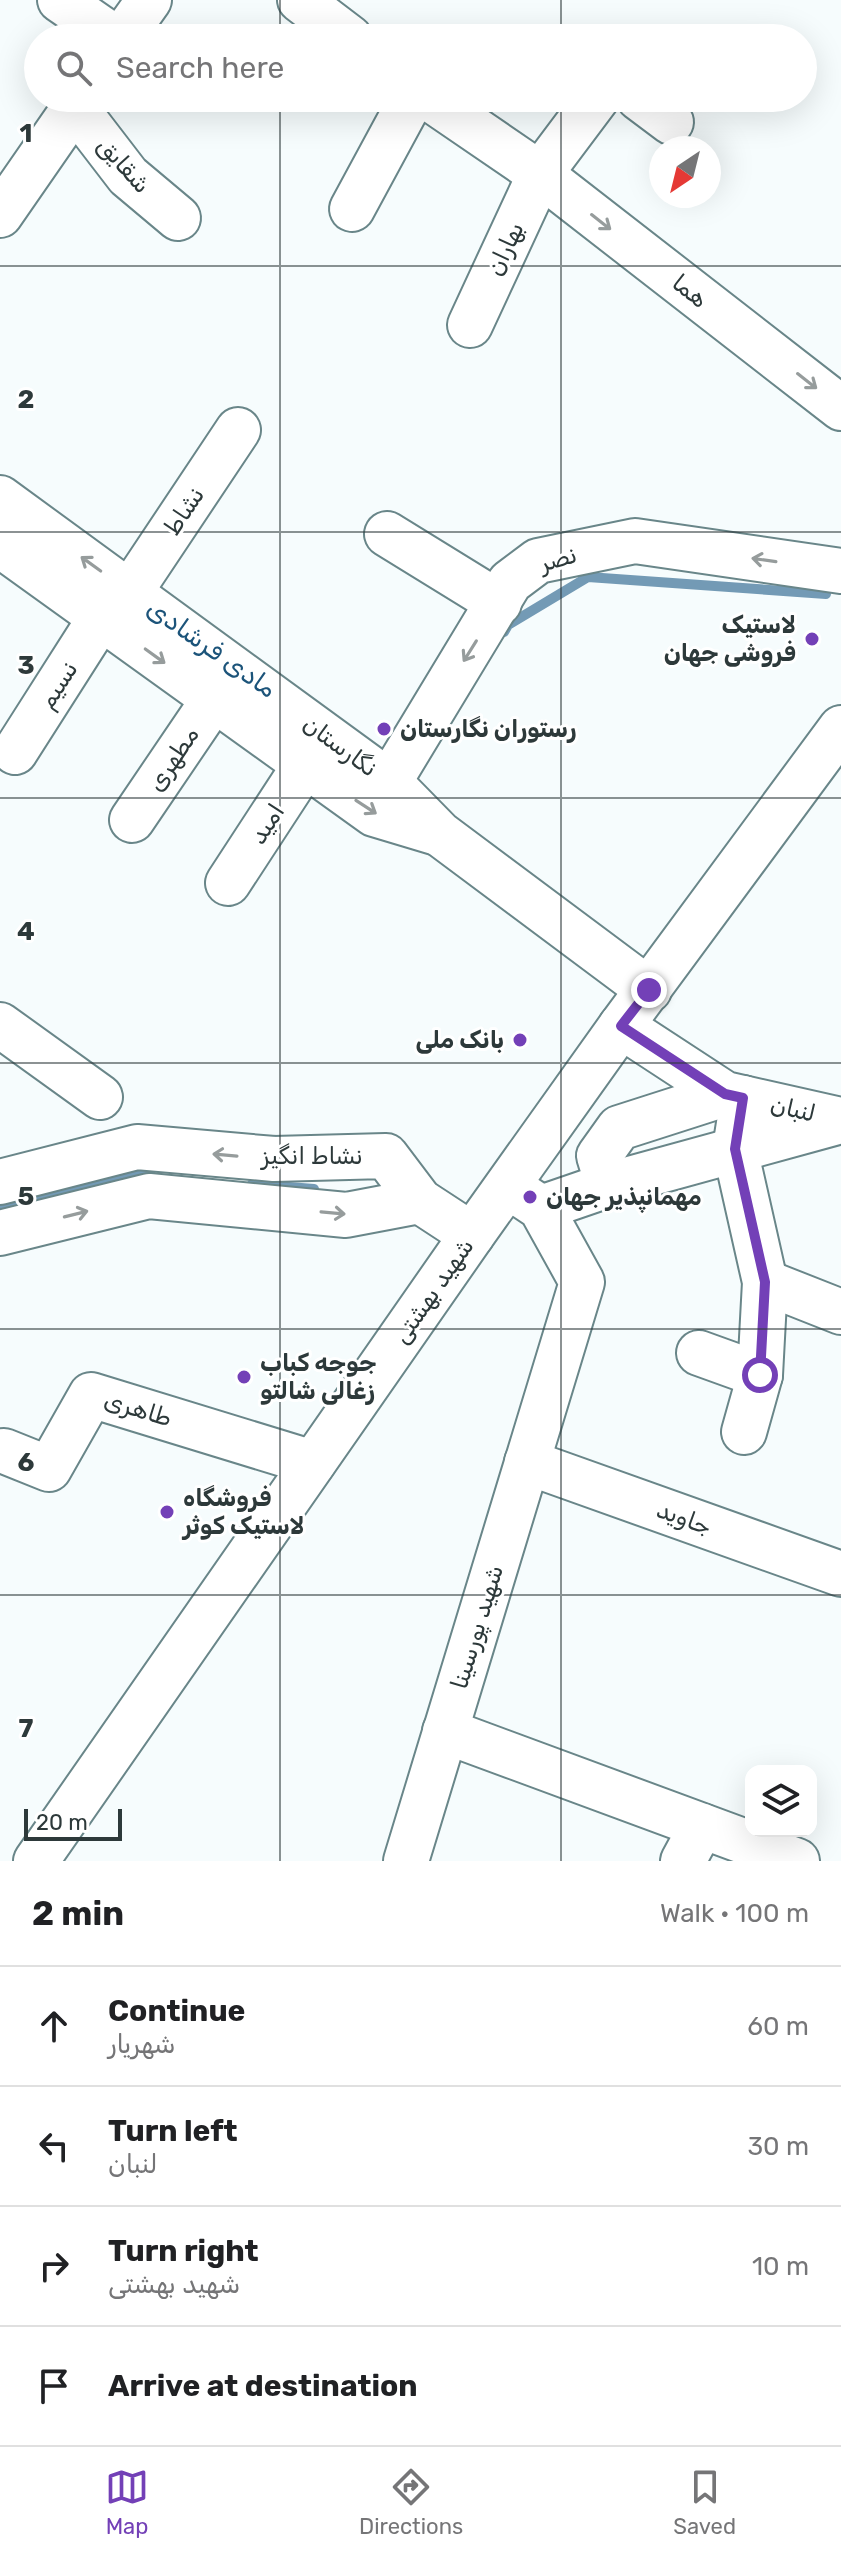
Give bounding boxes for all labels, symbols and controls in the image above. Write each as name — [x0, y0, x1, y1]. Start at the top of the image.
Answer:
search box — [24, 24, 817, 112]
icon: search — [52, 46, 96, 90]
text: Search here — [116, 50, 284, 86]
text: 1 — [20, 118, 32, 149]
street label: شقایق — [92, 131, 156, 199]
north arrow — [649, 136, 721, 208]
one-way arrow — [590, 213, 611, 230]
street label: بهاران — [480, 218, 530, 280]
street label: هما — [667, 268, 713, 314]
one-way arrow — [796, 372, 817, 390]
text: 2 — [18, 384, 34, 415]
street label: نشاط — [158, 482, 210, 540]
street label: نصر — [534, 540, 580, 578]
one-way arrow — [752, 552, 777, 567]
one-way arrow — [81, 556, 103, 573]
water label: مادی فرشادی — [141, 592, 283, 705]
place label: لاستیک فروشی جهان — [664, 611, 796, 667]
marker: لاستیک فروشی جهان — [803, 630, 821, 648]
one-way arrow — [461, 639, 477, 662]
one-way arrow — [143, 648, 165, 664]
text: 3 — [17, 650, 35, 681]
street label: نسیم — [32, 656, 84, 714]
street label: نگارستان — [297, 710, 383, 782]
place label: رستوران نگارستان — [400, 715, 577, 743]
marker: رستوران نگارستان — [375, 720, 393, 738]
street label: مطهری — [141, 721, 205, 797]
street label: امید — [244, 799, 290, 849]
one-way arrow — [354, 799, 376, 816]
text: 4 — [17, 916, 35, 947]
route end — [631, 972, 667, 1008]
place label: بانک ملی — [416, 1026, 504, 1054]
marker: بانک ملی — [511, 1031, 529, 1049]
street label: لنبان — [768, 1090, 818, 1128]
street label: نشاط انگیز — [259, 1142, 363, 1170]
one-way arrow — [212, 1147, 239, 1162]
text: 5 — [18, 1181, 34, 1212]
place label: مهمانپذیر جهان — [546, 1183, 702, 1214]
marker: مهمانپذیر جهان — [521, 1188, 539, 1206]
one-way arrow — [62, 1206, 88, 1221]
one-way arrow — [319, 1206, 346, 1221]
street label: شهید بهشتی — [387, 1233, 479, 1349]
place label: جوجه کباب زغالی شالتو — [260, 1349, 377, 1405]
route start — [742, 1357, 778, 1393]
marker: جوجه کباب زغالی شالتو — [235, 1368, 253, 1386]
street label: طاهری — [101, 1385, 175, 1433]
text: 6 — [18, 1447, 35, 1478]
place label: فروشگاه لاستیک کوثر — [181, 1484, 305, 1540]
street label: جاوید — [653, 1495, 715, 1541]
marker: فروشگاه لاستیک کوثر — [158, 1503, 176, 1521]
street label: شهید پورسینا — [445, 1562, 511, 1693]
text: 7 — [19, 1713, 34, 1744]
map controls — [745, 1765, 817, 1837]
button: layers — [745, 1765, 817, 1837]
scale bar — [24, 1805, 122, 1841]
text: 20 m — [36, 1809, 88, 1836]
text: 2 min — [32, 1893, 124, 1934]
text: Walk · 100 m — [660, 1898, 809, 1929]
text: Continue — [108, 1993, 245, 2029]
icon: ahead — [32, 2004, 76, 2048]
text: 60 m — [747, 2011, 809, 2042]
text: شهریار — [108, 2029, 176, 2060]
text: Turn left — [108, 2113, 238, 2149]
icon: left — [32, 2124, 76, 2168]
text: 30 m — [747, 2131, 809, 2162]
text: لنبان — [108, 2149, 158, 2180]
text: Turn right — [108, 2233, 259, 2269]
icon: right — [32, 2244, 76, 2288]
text: 10 m — [752, 2251, 809, 2282]
text: شهید بهشتی — [108, 2269, 240, 2300]
icon: arrive — [32, 2364, 76, 2408]
text: Arrive at destination — [108, 2368, 418, 2404]
tab: Map — [105, 2465, 149, 2540]
tab: Directions — [359, 2465, 463, 2540]
tab: Saved — [673, 2465, 736, 2540]

